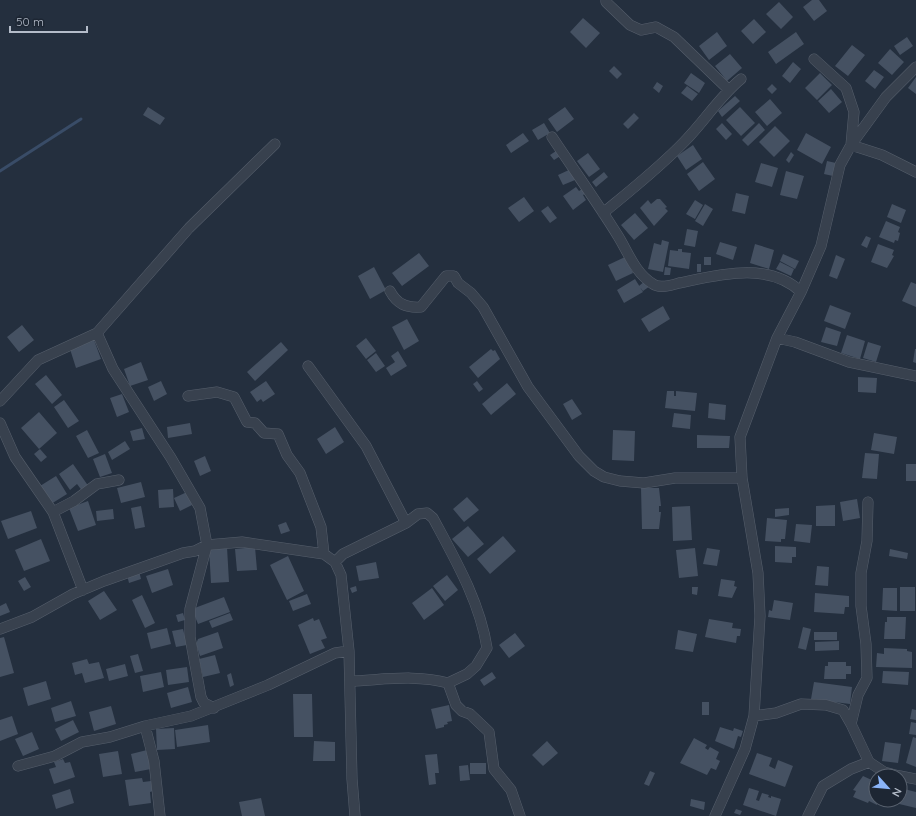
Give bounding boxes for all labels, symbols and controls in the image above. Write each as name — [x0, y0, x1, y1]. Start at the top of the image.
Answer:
scale bar — [10, 8, 87, 34]
text: 50 m — [16, 14, 44, 29]
north arrow — [868, 768, 908, 808]
text: N — [889, 786, 905, 799]

